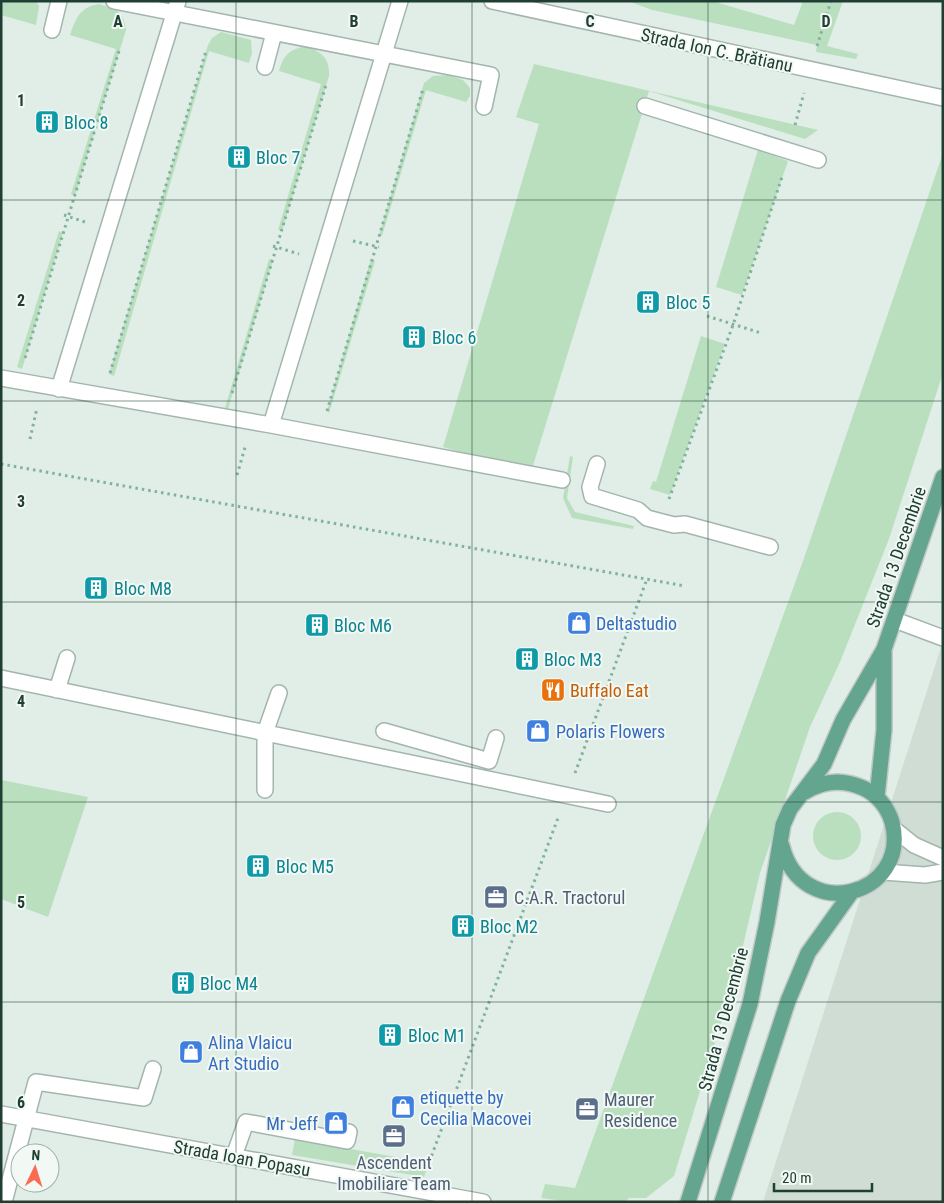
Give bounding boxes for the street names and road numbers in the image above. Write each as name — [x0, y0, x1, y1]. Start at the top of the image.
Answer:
street label: Strada Ion C. Brătianu — [639, 24, 795, 76]
street label: Strada 13 Decembrie — [862, 484, 930, 630]
street label: Strada 13 Decembrie — [694, 945, 752, 1093]
street label: Strada Ioan Popasu — [172, 1136, 312, 1180]

